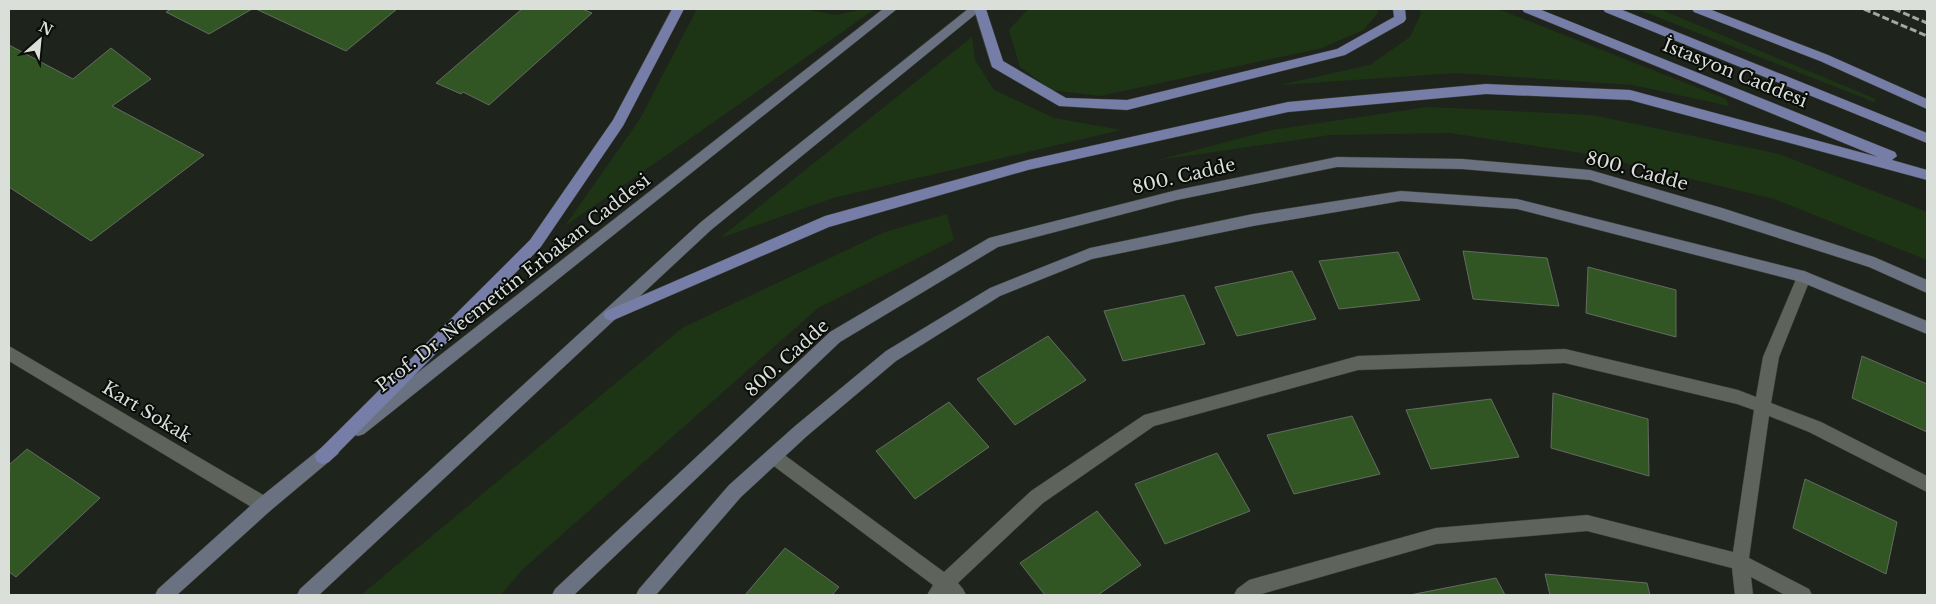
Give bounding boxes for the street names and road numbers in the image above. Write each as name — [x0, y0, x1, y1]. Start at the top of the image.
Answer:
street label: İstasyon Caddesi — [1659, 33, 1811, 112]
street label: 800. Cadde — [1583, 147, 1691, 195]
street label: 800. Cadde — [1130, 153, 1238, 199]
street label: Prof. Dr. Necmettin Erbakan Caddesi — [372, 169, 654, 397]
street label: 800. Cadde — [741, 315, 833, 401]
street label: Kart Sokak — [98, 377, 196, 447]

